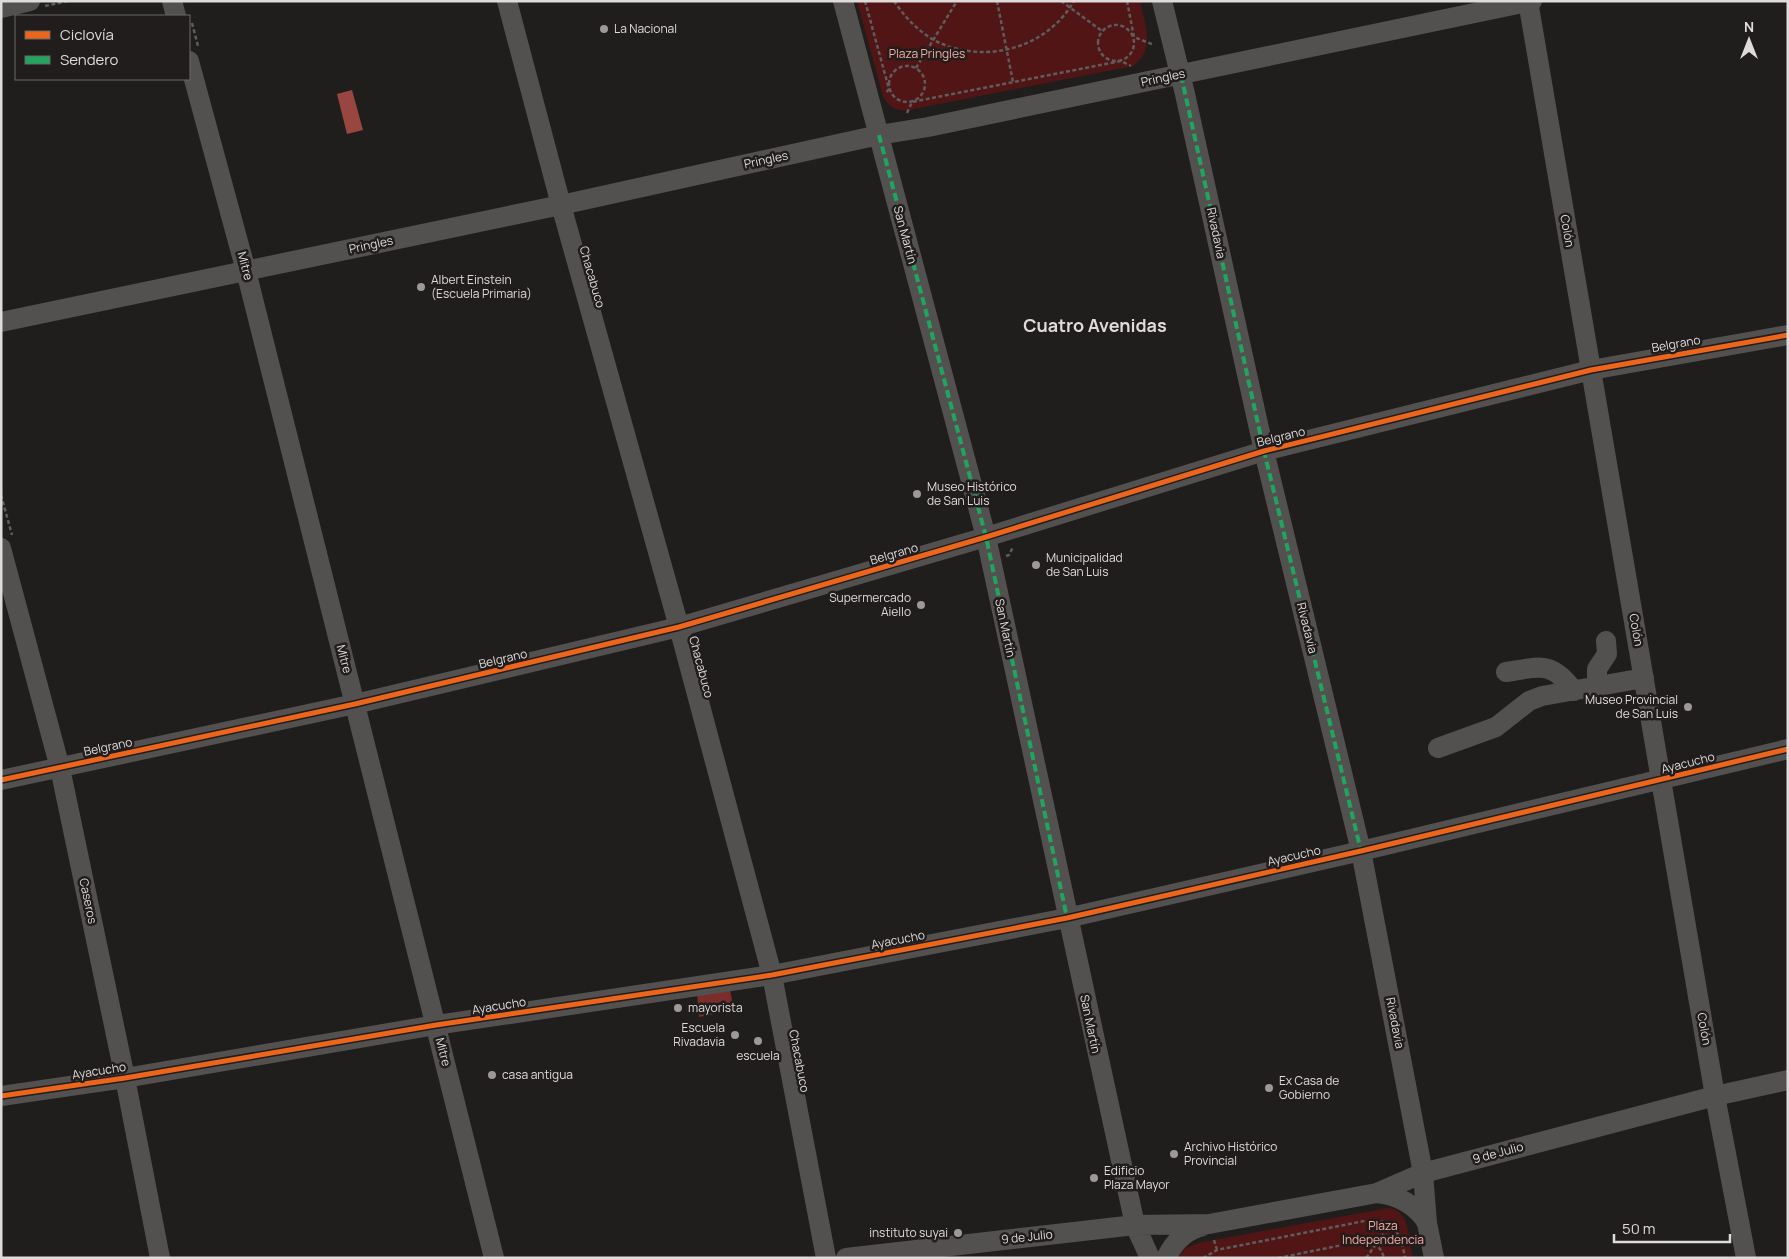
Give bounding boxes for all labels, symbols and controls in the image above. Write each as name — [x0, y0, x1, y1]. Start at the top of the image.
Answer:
legend — [15, 15, 190, 80]
north arrow — [1724, 15, 1774, 65]
text: N — [1744, 17, 1754, 36]
place label: La Nacional — [614, 20, 677, 37]
marker: La Nacional — [598, 23, 610, 35]
text: Ciclovía — [60, 24, 114, 45]
park label: Plaza Pringles — [889, 45, 965, 62]
text: Sendero — [60, 49, 119, 70]
street label: Pringles — [1139, 65, 1187, 90]
street label: Pringles — [742, 147, 790, 172]
street label: San Martín — [890, 204, 921, 266]
street label: Rivadavia — [1203, 206, 1230, 260]
street label: Colón — [1556, 213, 1579, 249]
street label: Pringles — [347, 232, 395, 257]
street label: Chacabuco — [576, 244, 609, 310]
street label: Mitre — [234, 250, 257, 282]
place label: Albert Einstein (Escuela Primaria) — [431, 271, 532, 302]
marker: Albert Einstein (Escuela Primaria) — [415, 281, 427, 293]
district label: Cuatro Avenidas — [1023, 313, 1167, 337]
street label: Belgrano — [1650, 331, 1702, 356]
street label: Belgrano — [1255, 422, 1307, 451]
place label: Museo Histórico de San Luis — [927, 478, 1017, 509]
marker: Museo Histórico de San Luis — [911, 488, 923, 500]
street label: Belgrano — [868, 539, 920, 568]
place label: Municipalidad de San Luis — [1046, 549, 1123, 580]
marker: Municipalidad de San Luis — [1030, 559, 1042, 571]
place label: Supermercado Aiello — [829, 589, 911, 620]
street label: San Martín — [991, 597, 1020, 659]
marker: Supermercado Aiello — [915, 599, 927, 611]
street label: Rivadavia — [1293, 601, 1322, 655]
street label: Colón — [1625, 612, 1648, 648]
street label: Chacabuco — [685, 634, 718, 700]
street label: Mitre — [333, 643, 356, 675]
street label: Belgrano — [477, 645, 529, 672]
place label: Museo Provincial de San Luis — [1585, 691, 1678, 722]
marker: Museo Provincial de San Luis — [1682, 701, 1694, 713]
street label: Belgrano — [82, 733, 134, 760]
street label: Ayacucho — [1659, 748, 1716, 777]
street label: Ayacucho — [1265, 841, 1322, 870]
street label: Caseros — [75, 877, 102, 925]
street label: Ayacucho — [870, 926, 926, 953]
street label: Ayacucho — [471, 993, 527, 1018]
street label: San Martín — [1076, 993, 1105, 1055]
street label: Rivadavia — [1382, 996, 1409, 1050]
place label: mayorista — [688, 999, 743, 1016]
marker: mayorista — [672, 1002, 684, 1014]
street label: Colón — [1693, 1011, 1716, 1047]
place label: Escuela Rivadavia — [673, 1019, 725, 1050]
street label: Chacabuco — [785, 1028, 814, 1094]
marker: Escuela Rivadavia — [729, 1029, 741, 1041]
marker: escuela — [752, 1035, 764, 1047]
street label: Mitre — [432, 1036, 455, 1068]
place label: escuela — [736, 1047, 780, 1064]
street label: Ayacucho — [71, 1058, 127, 1083]
place label: casa antigua — [502, 1066, 573, 1083]
marker: casa antigua — [486, 1069, 498, 1081]
place label: Ex Casa de Gobierno — [1279, 1072, 1339, 1103]
marker: Ex Casa de Gobierno — [1263, 1082, 1275, 1094]
place label: Archivo Histórico Provincial — [1184, 1138, 1277, 1169]
street label: 9 de Julio — [1471, 1138, 1525, 1167]
marker: Archivo Histórico Provincial — [1168, 1148, 1180, 1160]
place label: Edificio Plaza Mayor — [1104, 1162, 1170, 1193]
marker: Edificio Plaza Mayor — [1088, 1172, 1100, 1184]
scale bar — [1614, 1212, 1730, 1244]
park label: Plaza Independencia — [1342, 1217, 1424, 1248]
text: 50 m — [1622, 1218, 1656, 1239]
place label: instituto suyai — [869, 1224, 948, 1241]
street label: 9 de Julio — [1000, 1225, 1054, 1248]
marker: instituto suyai — [952, 1227, 964, 1239]

